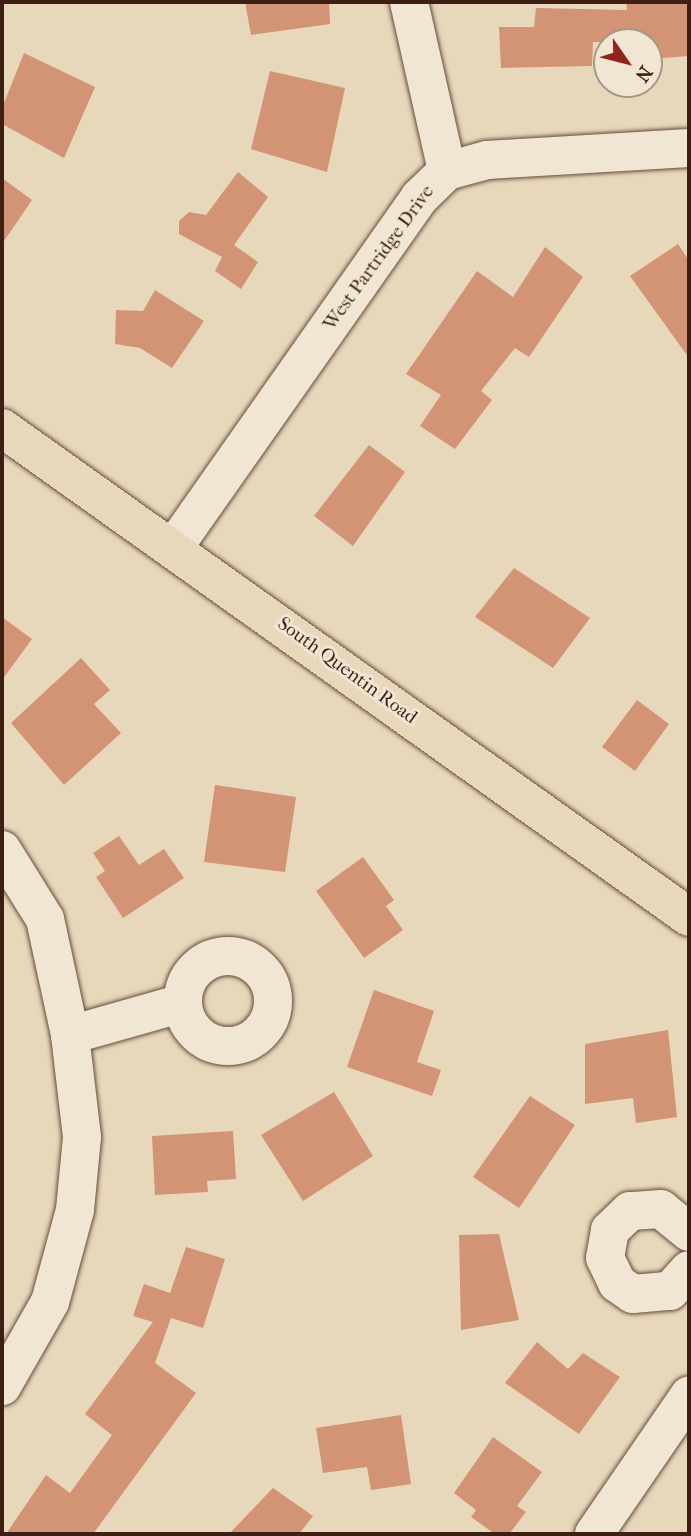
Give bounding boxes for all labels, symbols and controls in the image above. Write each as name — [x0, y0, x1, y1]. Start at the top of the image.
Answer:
north arrow — [593, 28, 663, 98]
text: N — [630, 62, 657, 86]
street label: West Partridge Drive — [319, 181, 439, 335]
street label: South Quentin Road — [273, 613, 421, 729]

